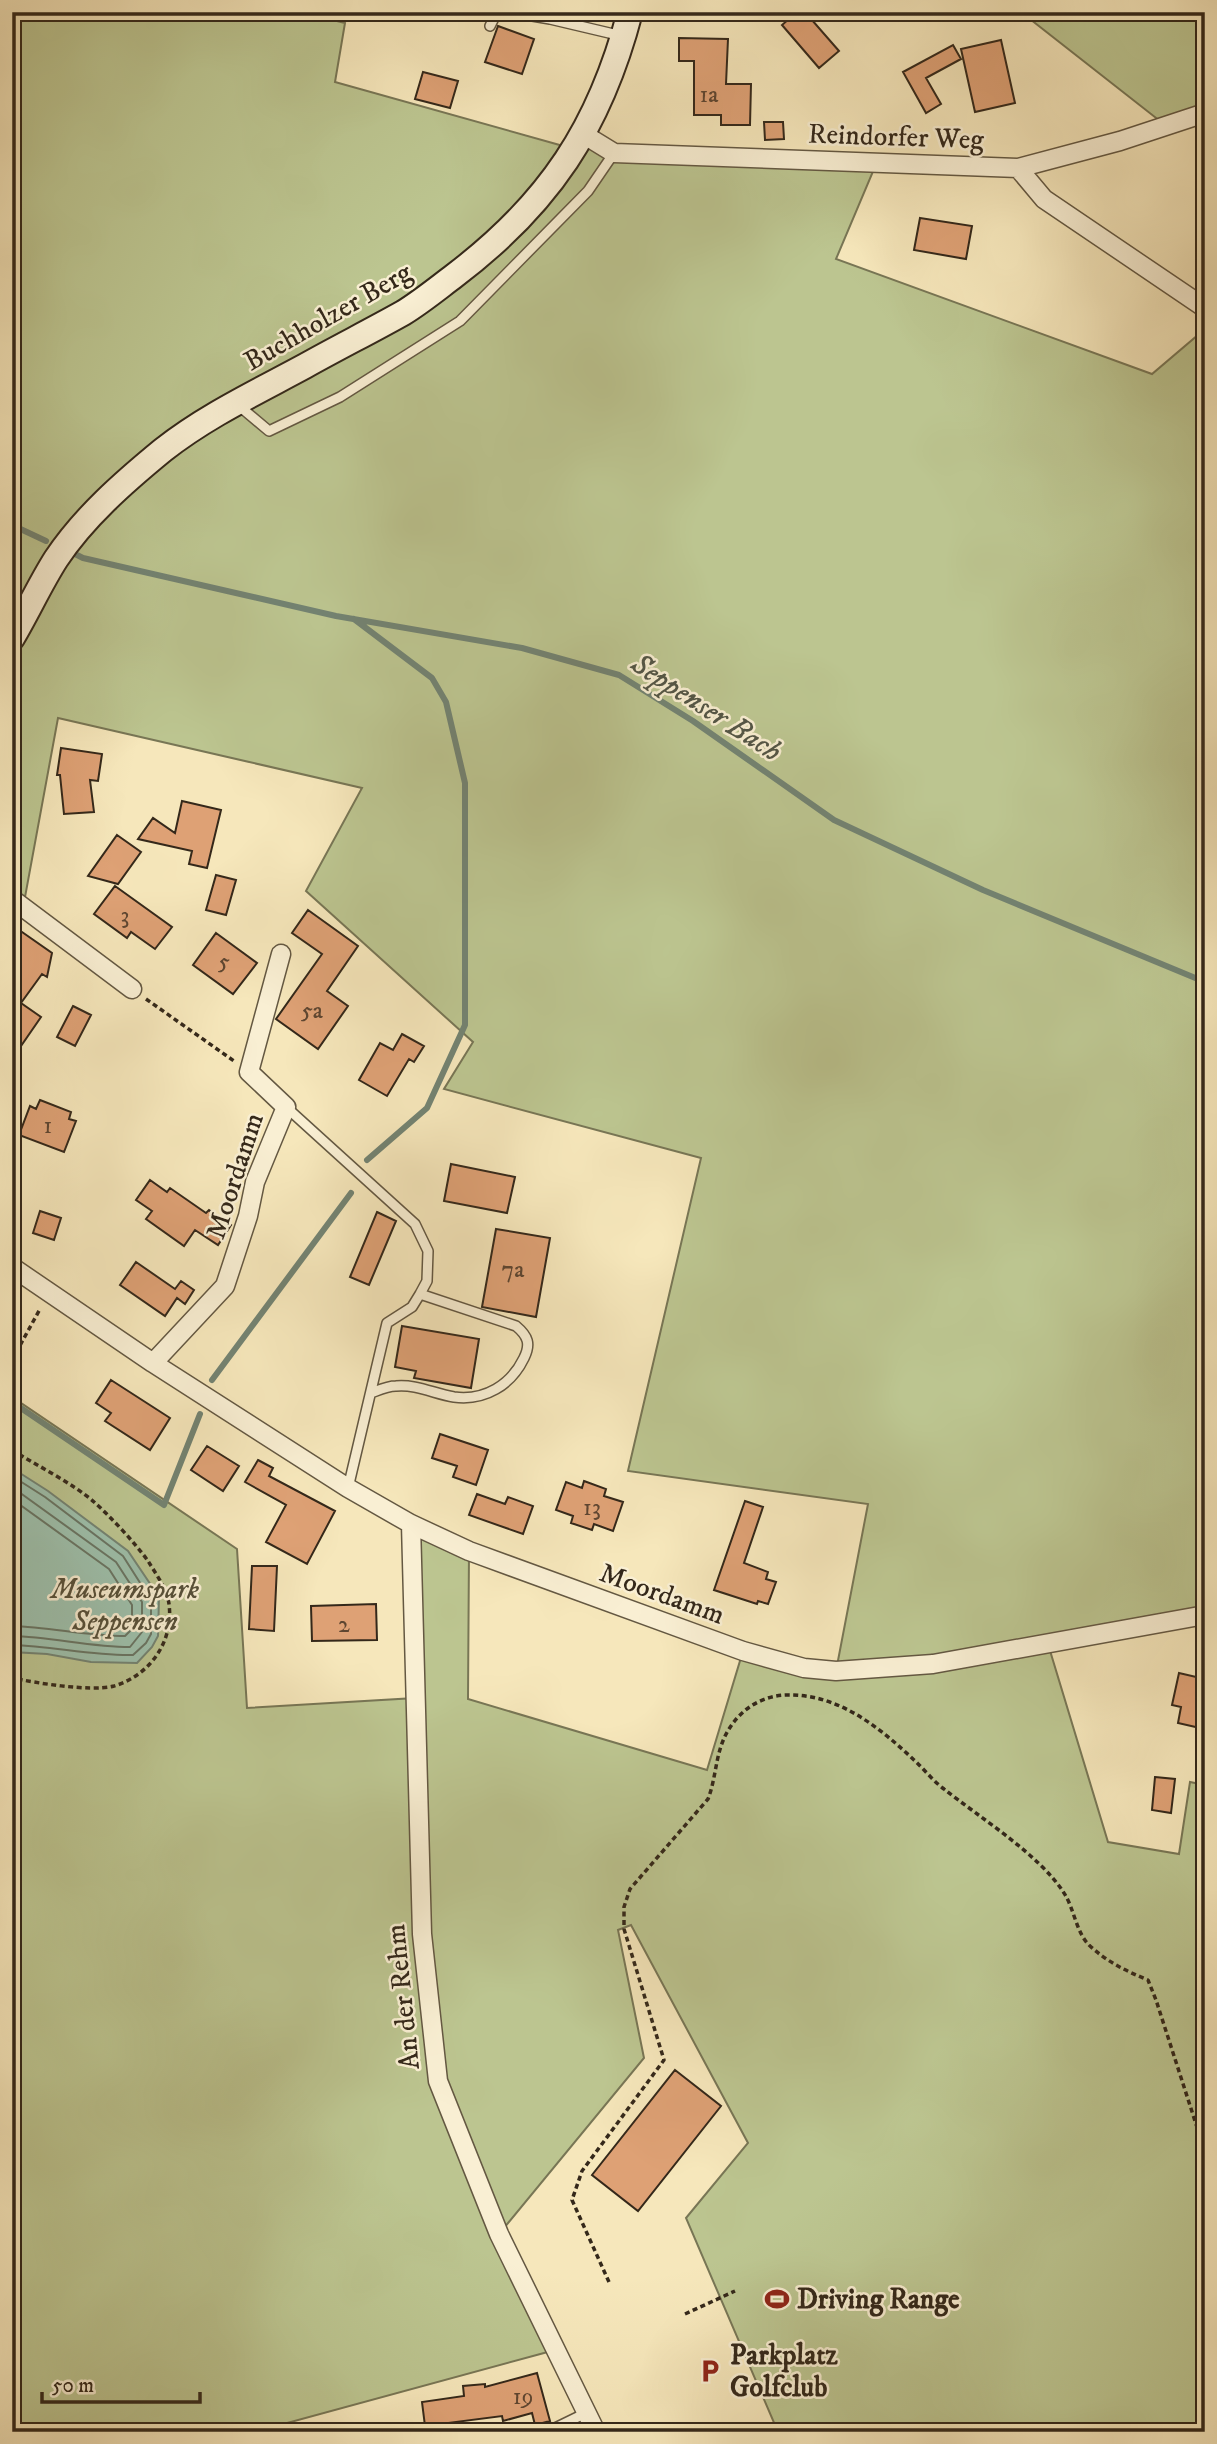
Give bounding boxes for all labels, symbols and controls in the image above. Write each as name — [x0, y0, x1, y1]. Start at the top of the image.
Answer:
house number: 1a — [699, 80, 719, 110]
street label: Reindorfer Weg — [807, 116, 985, 158]
street label: Buchholzer Berg — [238, 255, 418, 379]
water label: Seppenser Bach — [623, 645, 788, 770]
house number: 3 — [121, 901, 129, 931]
house number: 5 — [218, 947, 230, 977]
house number: 5a — [301, 996, 324, 1026]
street label: Moordamm — [198, 1108, 272, 1244]
house number: 1 — [44, 1111, 52, 1141]
house number: 7a — [502, 1255, 525, 1285]
house number: 13 — [583, 1493, 601, 1523]
street label: Moordamm — [595, 1555, 729, 1633]
park label: Museumspark Seppensen — [49, 1572, 199, 1639]
house number: 2 — [338, 1610, 350, 1640]
street label: An der Rehm — [378, 1922, 428, 2072]
place label: Driving Range — [797, 2282, 960, 2317]
sports icon: Driving Range — [763, 2285, 791, 2313]
place label: Parkplatz Golfclub — [730, 2338, 838, 2405]
parking icon: Parkplatz Golfclub — [696, 2357, 724, 2385]
scale bar — [42, 2360, 200, 2404]
text: 50 m — [52, 2373, 94, 2399]
house number: 19 — [513, 2382, 533, 2412]

